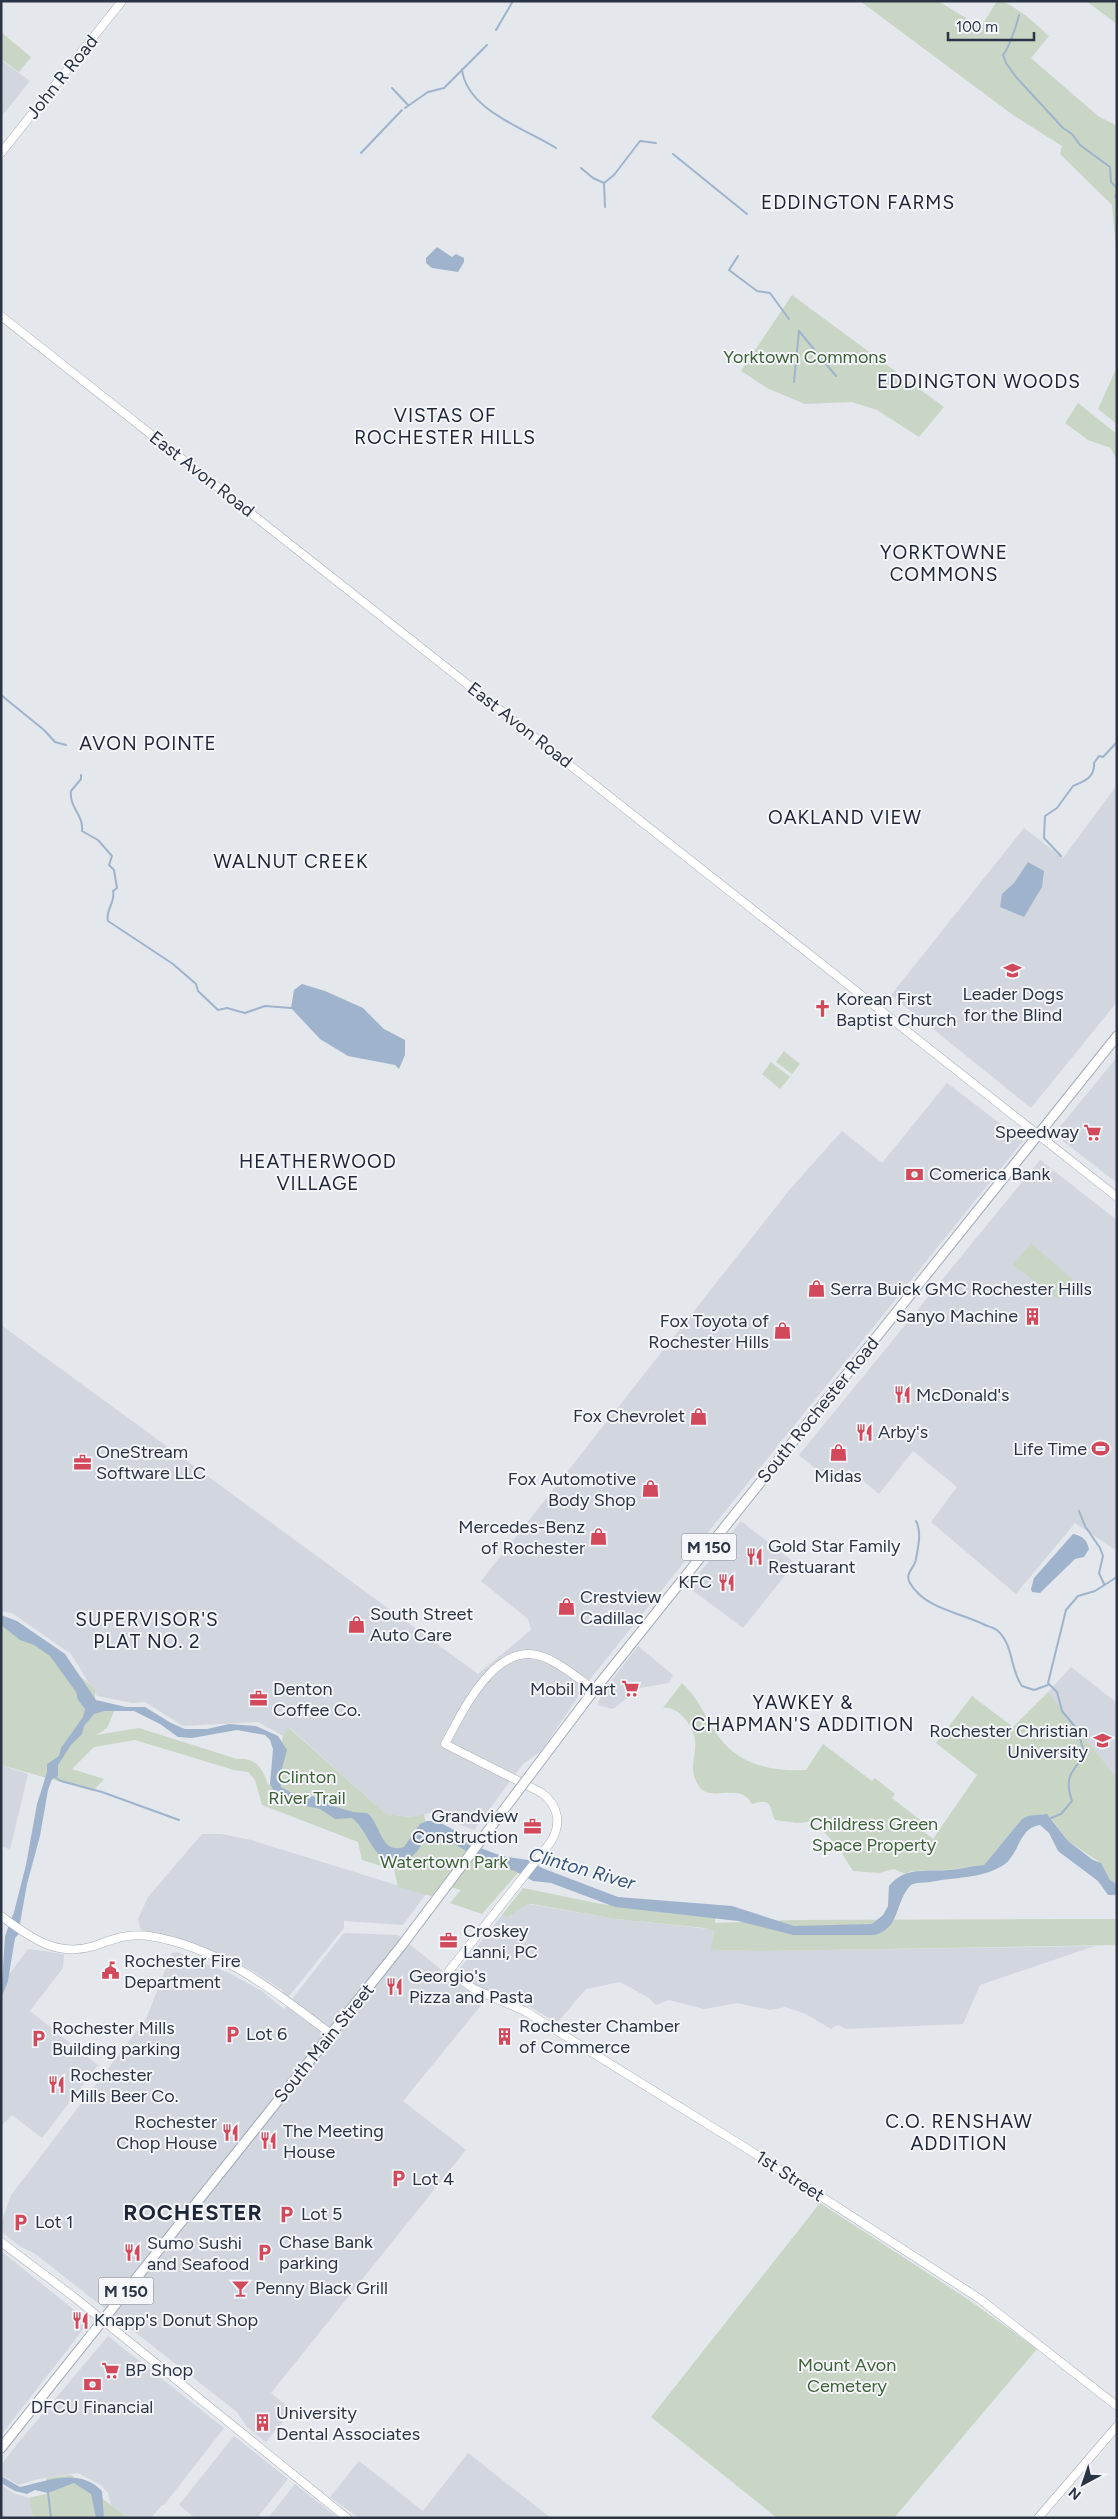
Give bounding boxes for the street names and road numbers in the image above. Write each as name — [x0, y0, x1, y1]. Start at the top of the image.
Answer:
street label: John R Road — [22, 31, 102, 123]
street label: East Avon Road — [145, 426, 259, 522]
street label: East Avon Road — [463, 677, 577, 773]
street label: South Rochester Road — [752, 1333, 884, 1487]
road number: M 150 — [682, 1534, 736, 1560]
street label: South Main Street — [269, 1979, 379, 2107]
street label: 1st Street — [752, 2146, 829, 2206]
road number: M 150 — [98, 2278, 154, 2304]

